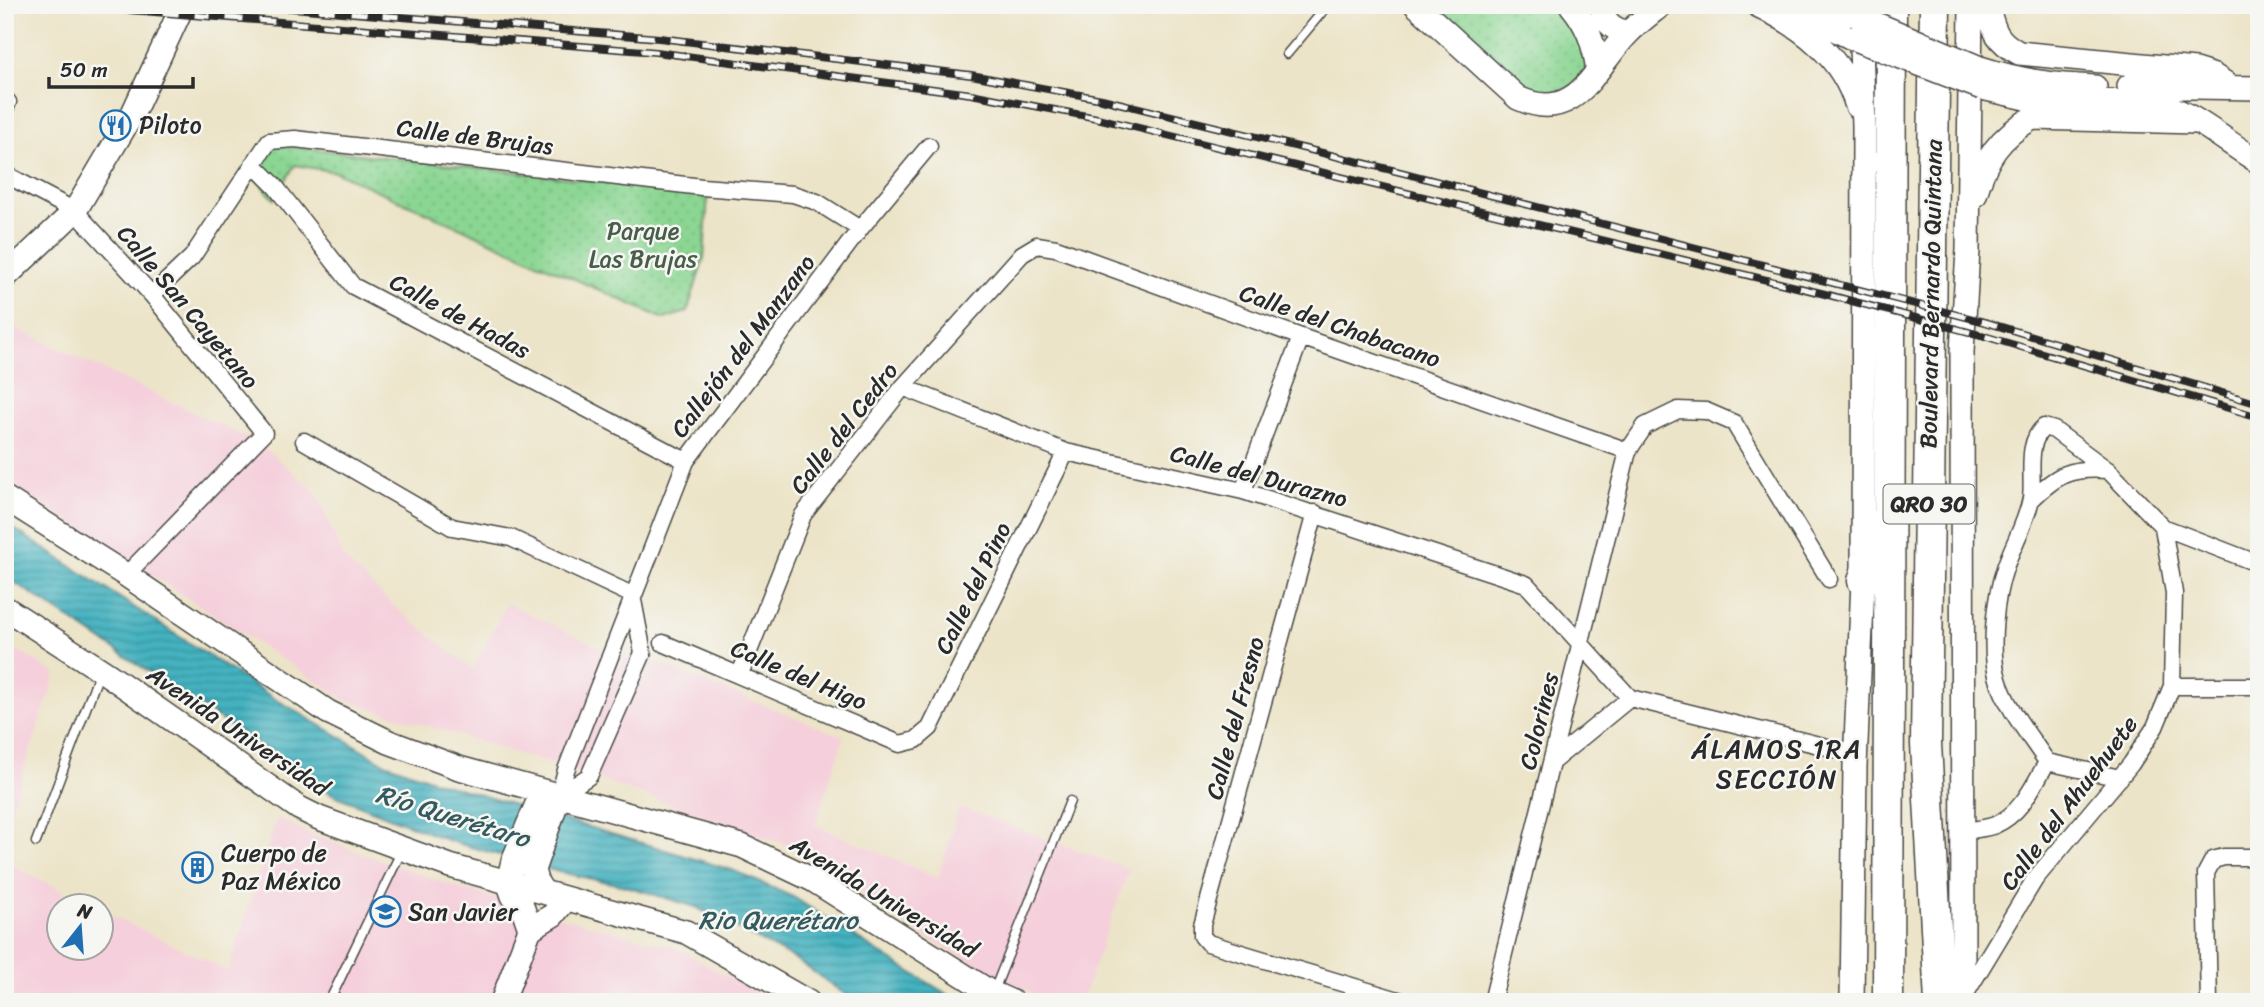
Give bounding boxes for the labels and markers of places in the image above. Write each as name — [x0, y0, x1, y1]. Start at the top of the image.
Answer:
place label: Piloto — [139, 104, 202, 146]
restaurant icon: Piloto — [99, 108, 133, 142]
place label: Cuerpo de Paz México — [221, 832, 341, 902]
building icon: Cuerpo de Paz México — [181, 850, 215, 884]
place label: San Javier — [408, 891, 519, 933]
school or university icon: San Javier — [368, 895, 402, 929]

